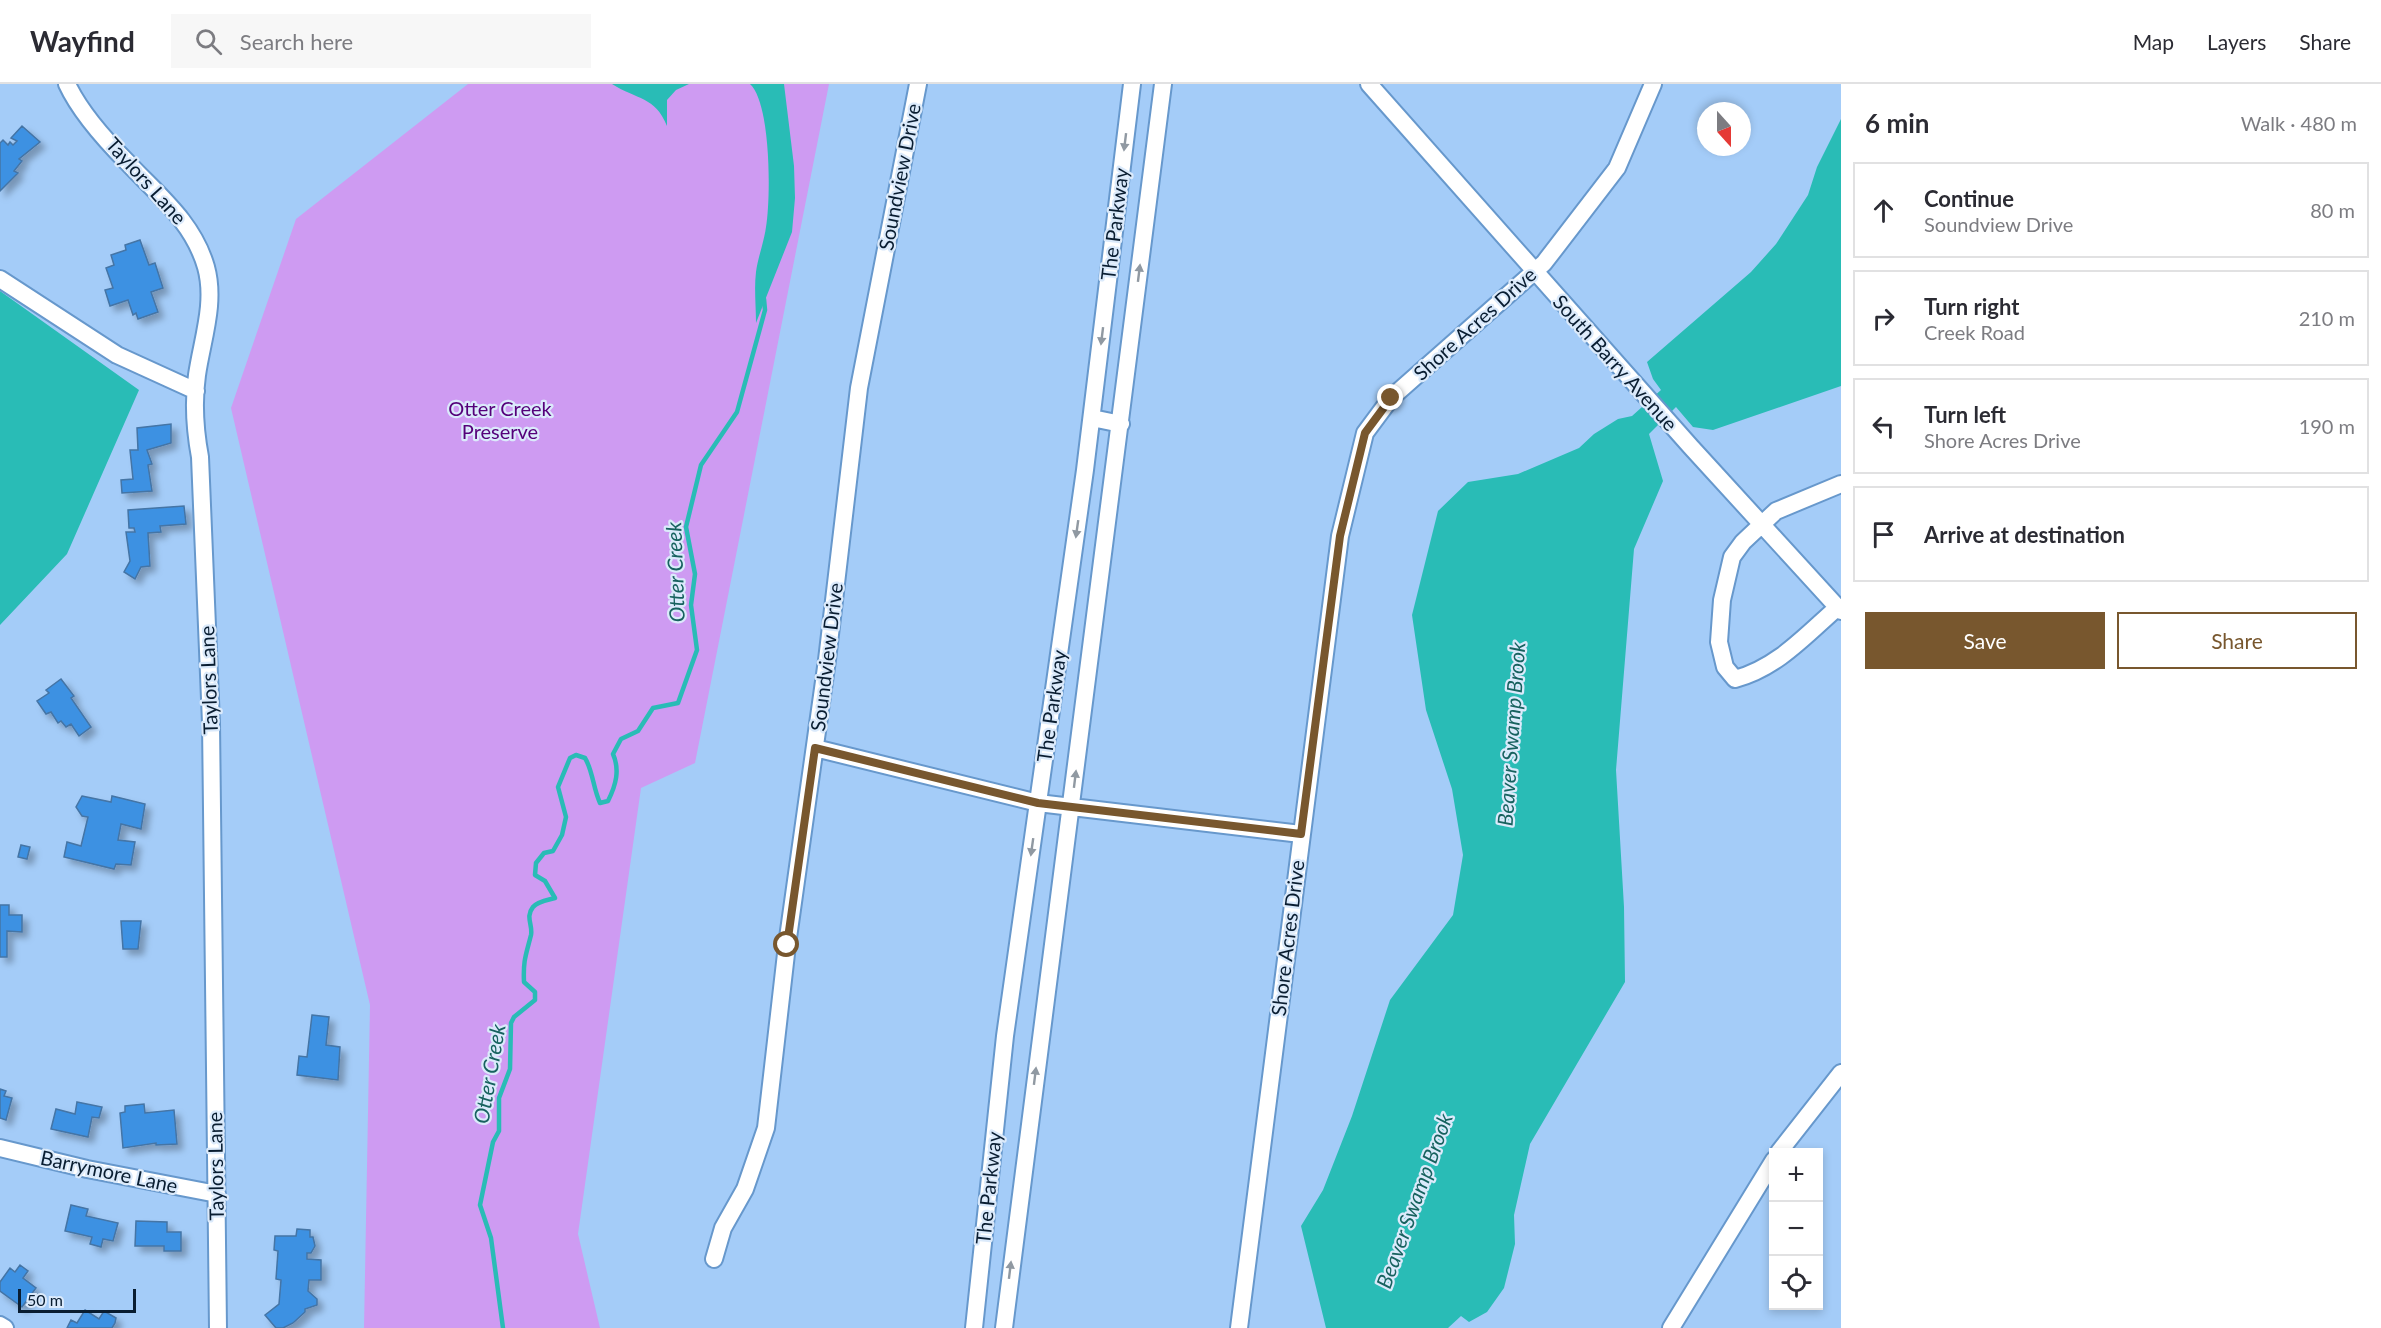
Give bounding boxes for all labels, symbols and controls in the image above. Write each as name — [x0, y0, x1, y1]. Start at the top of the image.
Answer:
search box — [171, 14, 591, 68]
text: Wayfind — [30, 24, 135, 58]
icon: search — [192, 25, 225, 58]
text: Search here — [240, 28, 353, 55]
text: Map — [2133, 29, 2174, 54]
text: Layers — [2207, 29, 2266, 54]
text: Share — [2299, 29, 2351, 54]
street label: Soundview Drive — [873, 101, 925, 252]
north arrow — [1697, 102, 1751, 156]
text: 6 min — [1865, 107, 1929, 139]
text: Walk · 480 m — [2241, 111, 2357, 135]
street label: Taylors Lane — [102, 132, 192, 229]
one-way arrow — [1121, 133, 1130, 152]
street label: The Parkway — [1095, 166, 1133, 281]
text: Continue — [1924, 185, 2014, 212]
icon: ahead — [1867, 194, 1900, 227]
text: 80 m — [2310, 198, 2355, 222]
text: Soundview Drive — [1924, 212, 2073, 236]
street label: Shore Acres Drive — [1408, 262, 1541, 385]
one-way arrow — [1135, 264, 1144, 283]
street label: South Barry Avenue — [1548, 289, 1683, 435]
text: Turn right — [1924, 293, 2019, 320]
icon: right — [1867, 302, 1900, 335]
text: 210 m — [2299, 306, 2355, 330]
text: Creek Road — [1924, 320, 2025, 344]
one-way arrow — [1097, 326, 1106, 345]
route end — [1377, 384, 1403, 410]
park label: Otter Creek Preserve — [448, 396, 553, 443]
text: Turn left — [1924, 401, 2006, 428]
icon: left — [1867, 410, 1900, 443]
text: 190 m — [2299, 414, 2355, 438]
text: Shore Acres Drive — [1924, 428, 2081, 452]
icon: arrive — [1867, 518, 1900, 551]
water label: Otter Creek — [660, 520, 689, 623]
one-way arrow — [1073, 520, 1082, 539]
text: Arrive at destination — [1924, 521, 2125, 548]
street label: Soundview Drive — [805, 581, 847, 732]
button: Save — [1865, 612, 2105, 669]
button: Share — [2117, 612, 2357, 669]
street label: Taylors Lane — [194, 625, 222, 735]
water label: Beaver Swamp Brook — [1492, 640, 1529, 827]
street label: The Parkway — [1031, 647, 1071, 764]
one-way arrow — [1070, 769, 1079, 788]
one-way arrow — [1028, 838, 1037, 857]
street label: Shore Acres Drive — [1266, 859, 1308, 1017]
route start — [773, 931, 799, 957]
water label: Otter Creek — [467, 1021, 510, 1125]
one-way arrow — [1030, 1067, 1040, 1086]
water label: Beaver Swamp Brook — [1370, 1109, 1457, 1291]
street label: Taylors Lane — [202, 1112, 228, 1220]
street label: The Parkway — [970, 1130, 1006, 1245]
street label: Barrymore Lane — [38, 1145, 180, 1197]
map controls — [1769, 1148, 1823, 1310]
button: + — [1769, 1148, 1823, 1202]
button: − — [1769, 1202, 1823, 1256]
button: locate — [1769, 1256, 1823, 1310]
one-way arrow — [1005, 1260, 1015, 1279]
scale bar — [18, 1286, 136, 1314]
text: 50 m — [27, 1290, 63, 1309]

